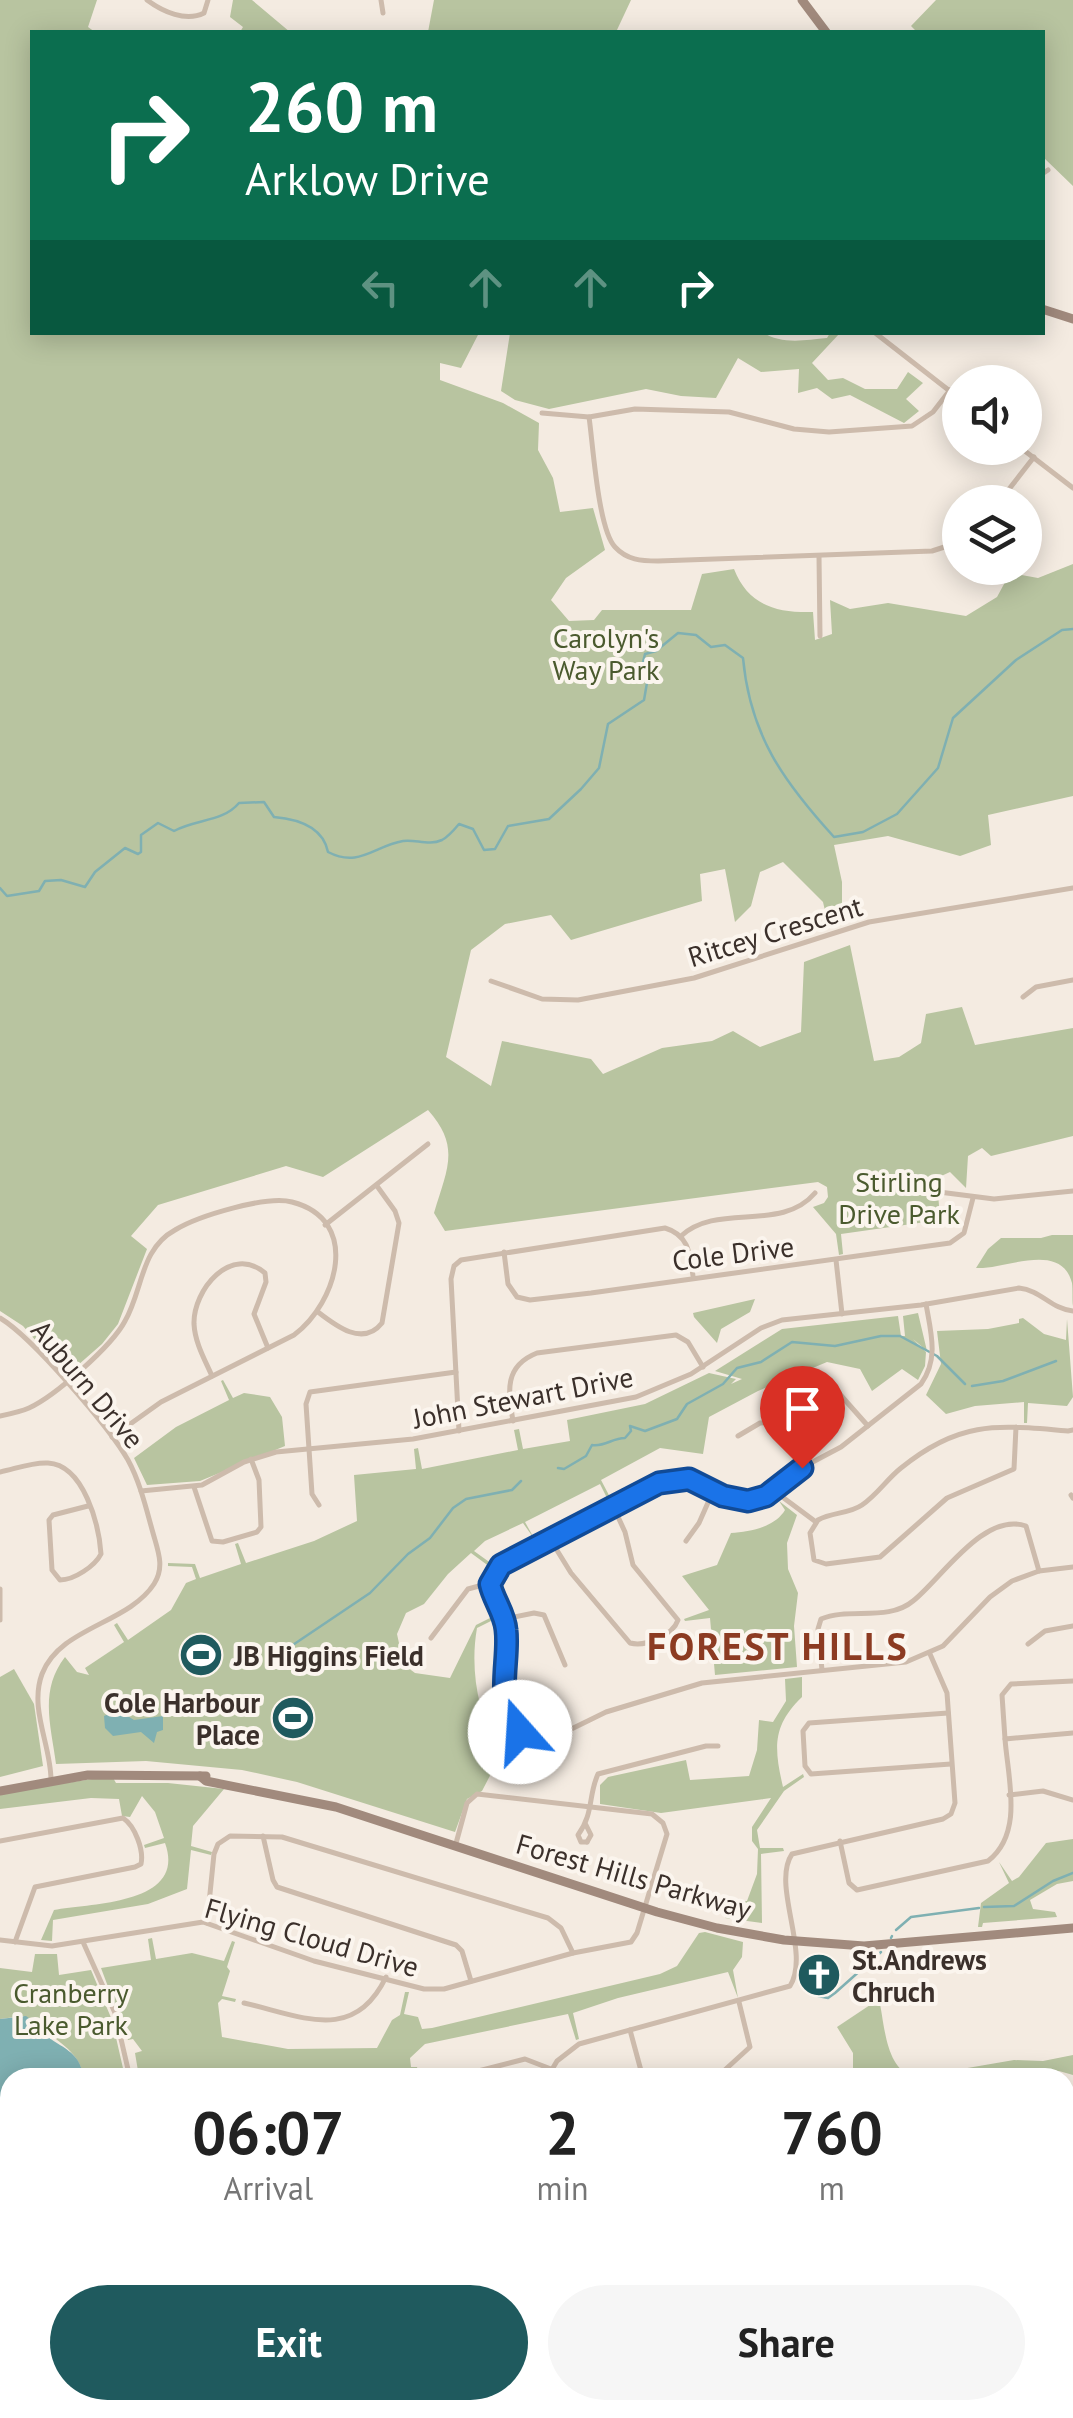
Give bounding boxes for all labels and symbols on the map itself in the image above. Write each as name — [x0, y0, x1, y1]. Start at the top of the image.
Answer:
park label: Carolyn's Way Park — [553, 619, 660, 688]
street label: Ritcey Crescent — [683, 887, 867, 975]
park label: Stirling Drive Park — [838, 1163, 960, 1232]
street label: Cole Drive — [670, 1227, 796, 1279]
street label: Auburn Drive — [23, 1312, 153, 1456]
street label: John Stewart Drive — [409, 1357, 636, 1437]
pin — [760, 1366, 845, 1469]
district label: FOREST HILLS — [647, 1621, 909, 1670]
sports icon: JB Higgins Field — [178, 1632, 224, 1678]
place label: JB Higgins Field — [233, 1637, 424, 1674]
position arrow — [468, 1680, 572, 1784]
place label: Cole Harbour Place — [104, 1684, 260, 1753]
sports icon: Cole Harbour Place — [270, 1695, 316, 1741]
street label: Forest Hills Parkway — [512, 1825, 756, 1927]
street label: Flying Cloud Drive — [201, 1889, 423, 1985]
place label: St.Andrews Chruch — [852, 1941, 987, 2010]
church icon: St.Andrews Chruch — [796, 1952, 842, 1998]
park label: Cranberry Lake Park — [13, 1974, 129, 2043]

